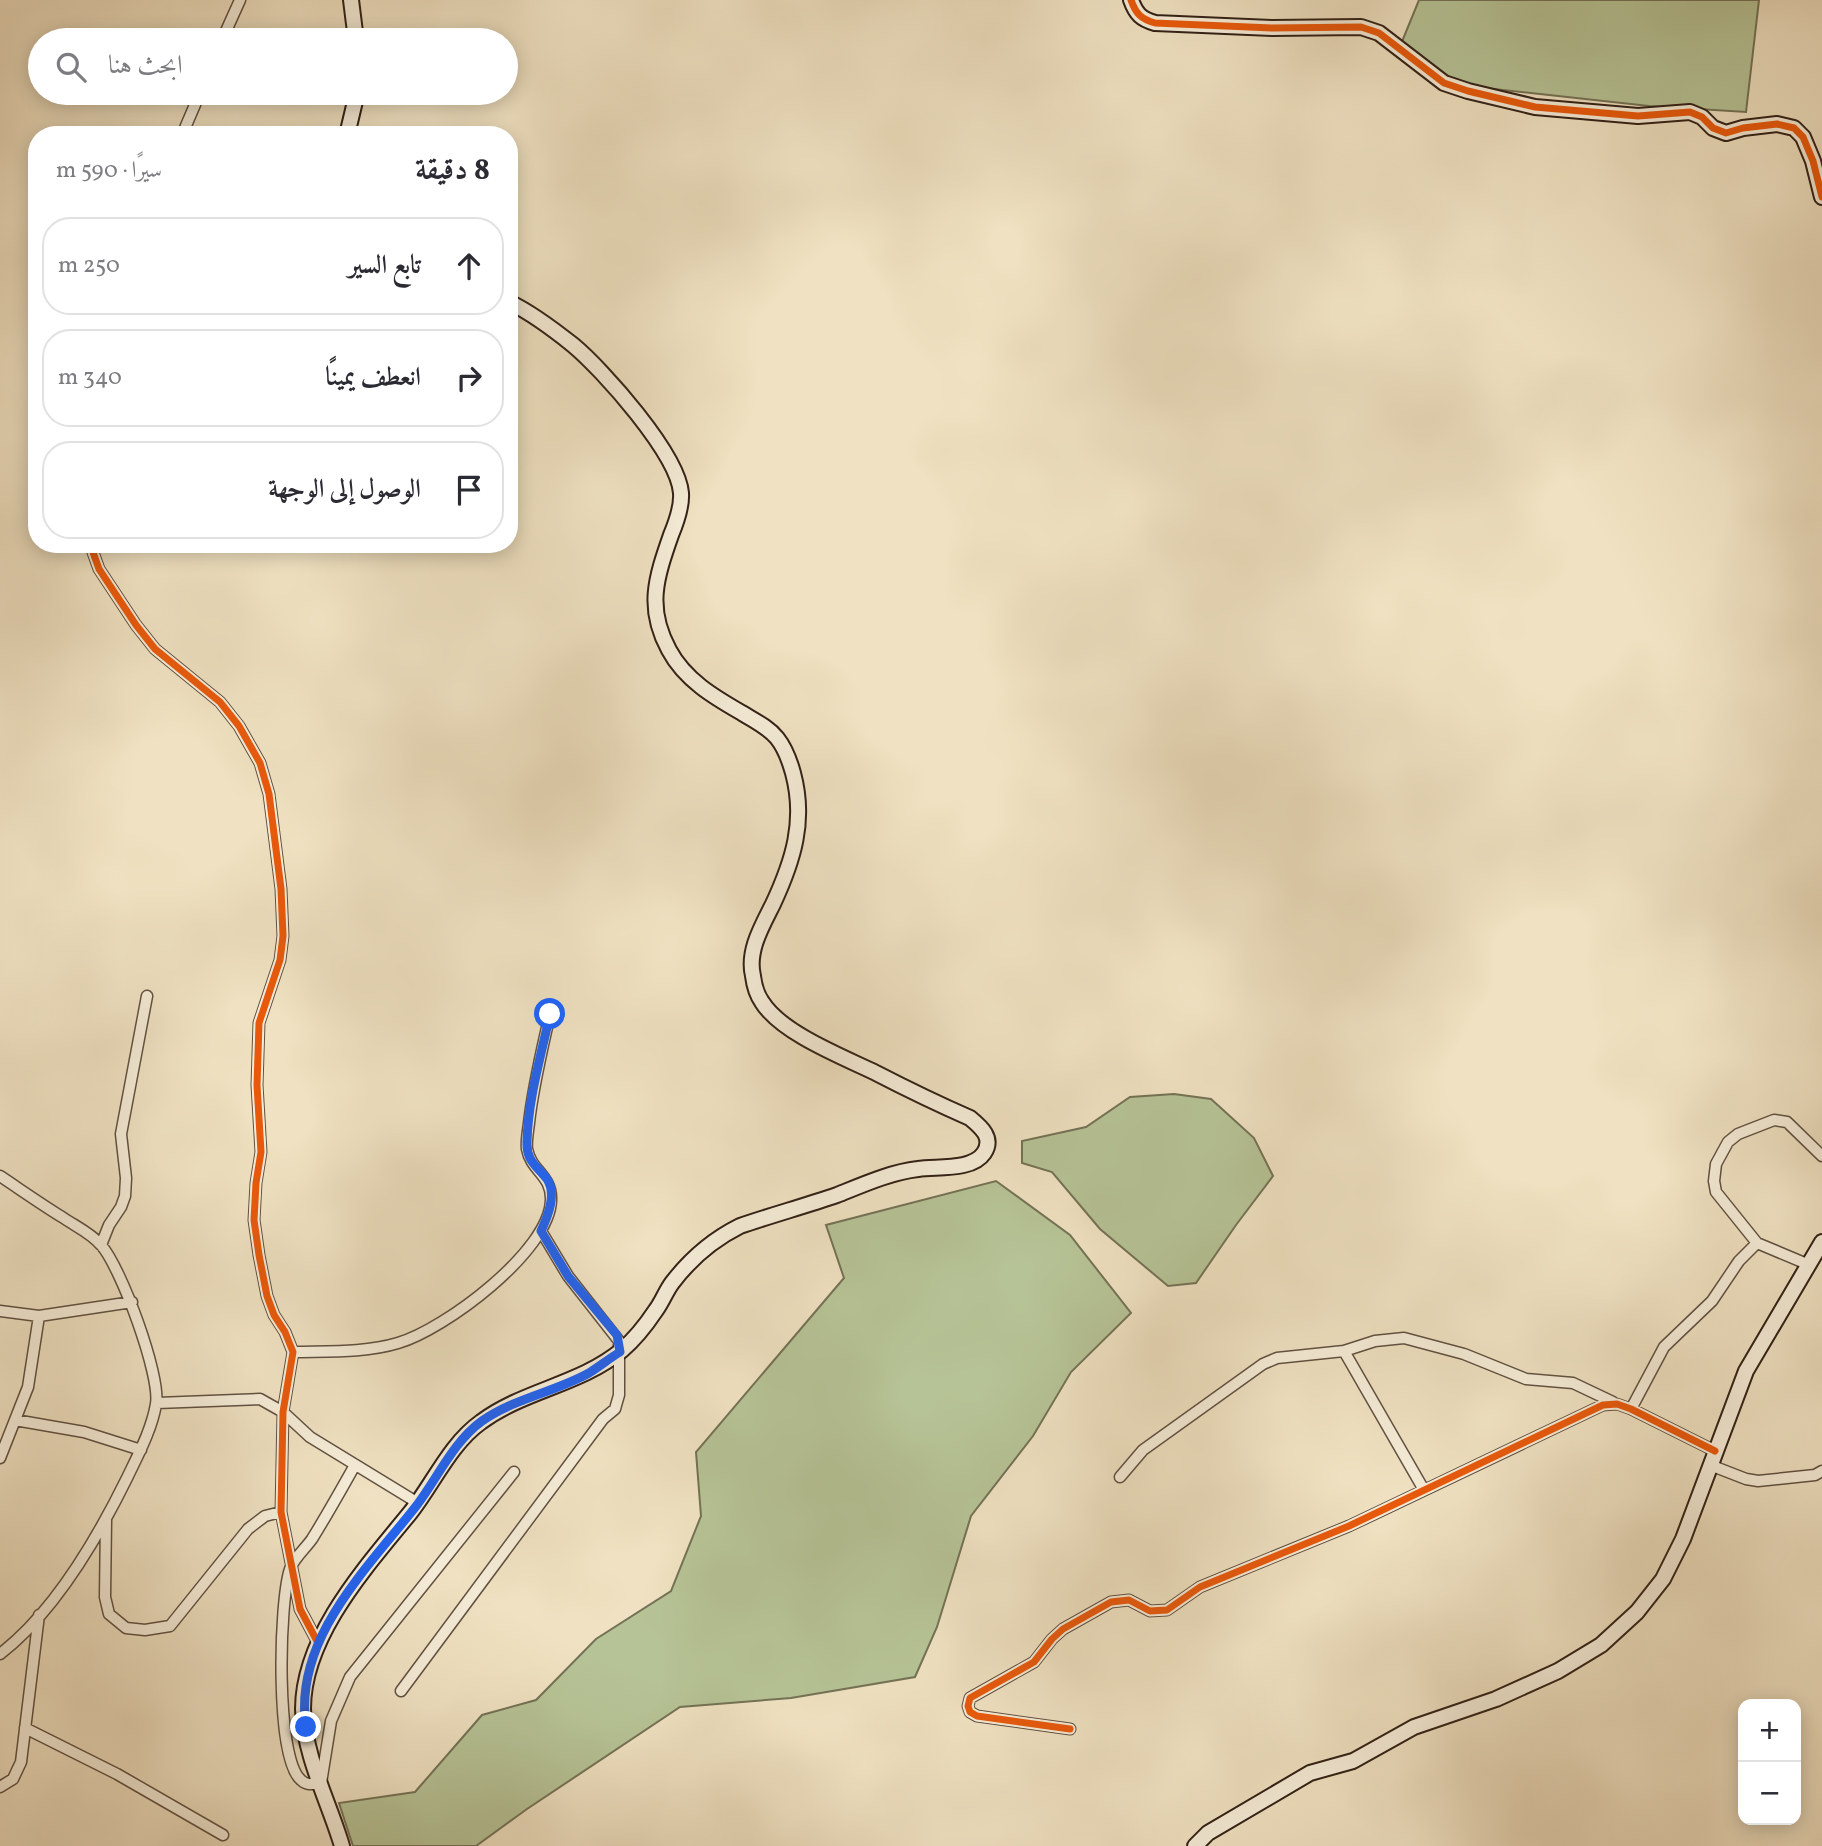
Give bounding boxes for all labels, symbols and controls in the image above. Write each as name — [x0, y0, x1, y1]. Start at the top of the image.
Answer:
search box — [28, 28, 518, 105]
icon: search — [52, 48, 90, 86]
text: ابحث هنا — [108, 48, 183, 84]
text: 8 دقيقة — [415, 150, 490, 192]
text: سيرًا · 590 m — [56, 155, 162, 187]
icon: ahead — [450, 247, 488, 285]
text: تابع السير — [348, 248, 421, 284]
text: 250 m — [58, 250, 120, 282]
icon: right — [450, 359, 488, 397]
text: انعطف يمينًا — [325, 360, 421, 396]
text: 340 m — [58, 362, 122, 394]
icon: arrive — [450, 471, 488, 509]
text: الوصول إلى الوجهة — [268, 472, 421, 508]
route start — [534, 998, 565, 1029]
map controls — [1738, 1699, 1801, 1825]
button: + — [1738, 1699, 1801, 1762]
route end — [290, 1711, 321, 1742]
button: − — [1738, 1762, 1801, 1825]

